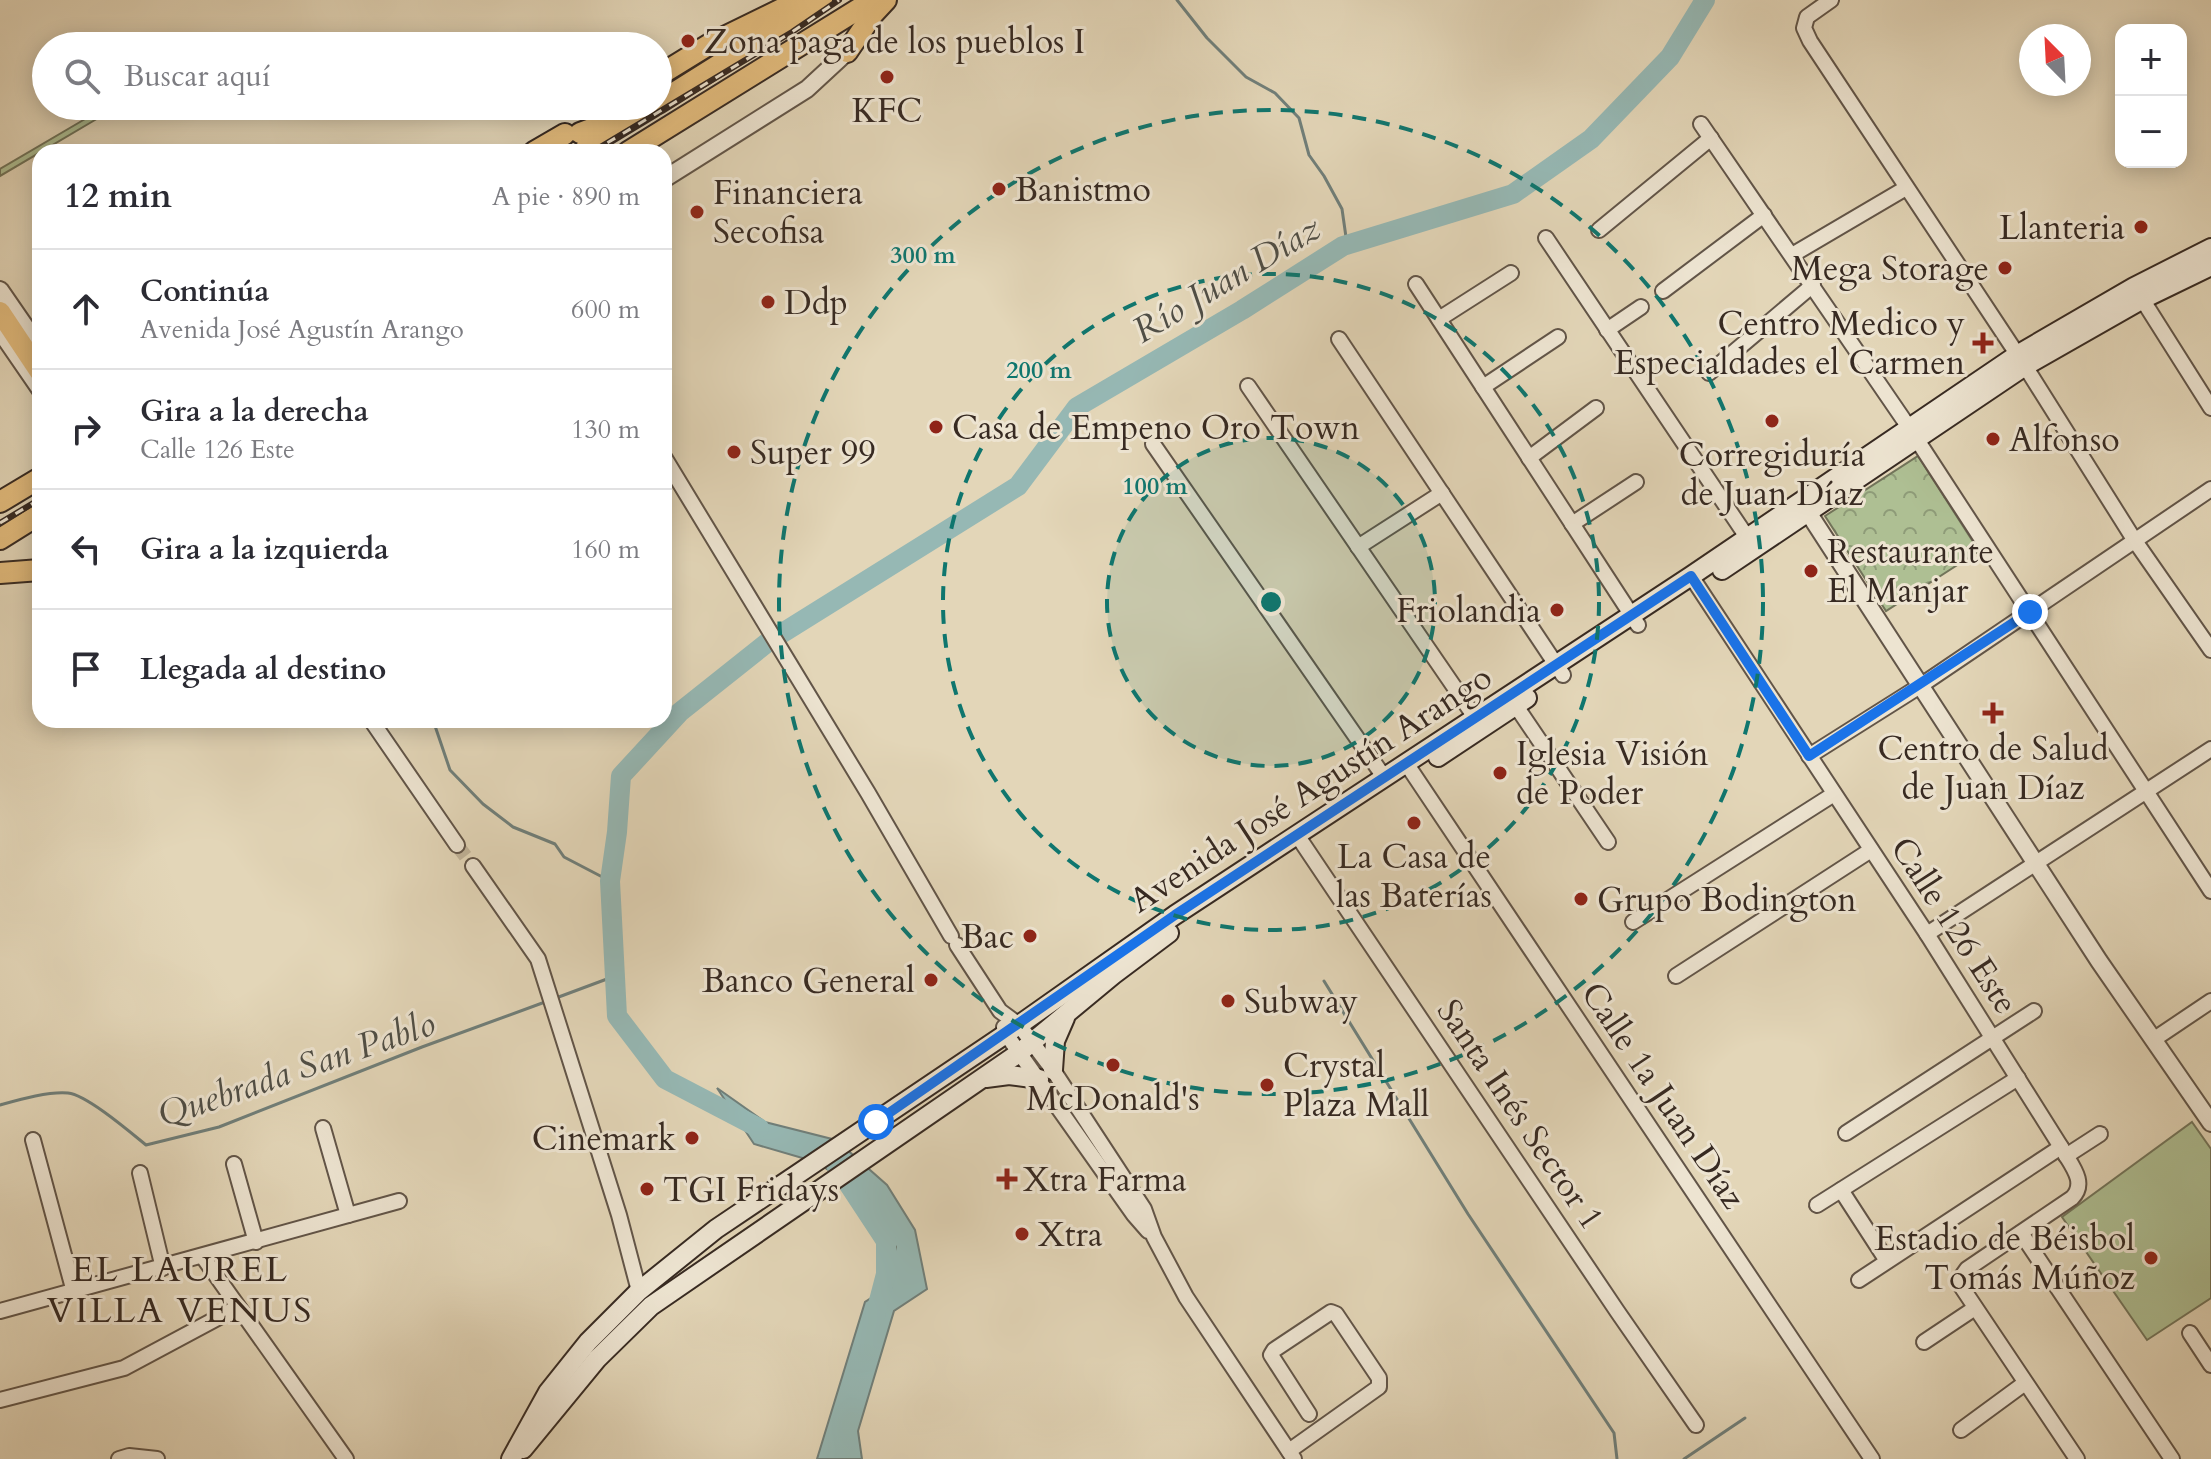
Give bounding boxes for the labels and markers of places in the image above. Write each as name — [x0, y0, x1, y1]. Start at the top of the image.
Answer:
place label: Zona paga de los pueblos I — [704, 19, 1085, 65]
marker: Zona paga de los pueblos I — [679, 32, 697, 50]
marker: KFC — [878, 68, 896, 86]
place label: KFC — [852, 88, 922, 134]
place label: Banistmo — [1015, 167, 1151, 213]
place label: Financiera Secofisa — [713, 170, 863, 255]
marker: Banistmo — [990, 180, 1008, 198]
marker: Financiera Secofisa — [688, 203, 706, 221]
place label: Llanteria — [1999, 205, 2125, 251]
marker: Llanteria — [2132, 218, 2150, 236]
place label: Mega Storage — [1791, 246, 1989, 292]
marker: Mega Storage — [1996, 259, 2014, 277]
place label: Ddp — [784, 280, 848, 326]
marker: Ddp — [759, 293, 777, 311]
place label: Centro Medico y Especialdades el Carmen — [1614, 301, 1965, 386]
marker: Centro Medico y Especialdades el Carmen — [1972, 332, 1994, 354]
place label: Casa de Empeno Oro Town — [952, 405, 1360, 451]
marker: Corregiduría de Juan Díaz — [1763, 412, 1781, 430]
place label: Alfonso — [2009, 417, 2120, 463]
marker: Casa de Empeno Oro Town — [927, 418, 945, 436]
place label: Super 99 — [750, 430, 876, 476]
marker: Alfonso — [1984, 430, 2002, 448]
place label: Corregiduría de Juan Díaz — [1679, 432, 1866, 517]
marker: Super 99 — [725, 443, 743, 461]
place label: Restaurante El Manjar — [1827, 529, 1994, 614]
marker: Restaurante El Manjar — [1802, 562, 1820, 580]
centre of rings — [1257, 588, 1285, 616]
place label: Friolandia — [1396, 588, 1541, 634]
marker: Friolandia — [1548, 601, 1566, 619]
marker: Centro de Salud de Juan Díaz — [1982, 702, 2004, 724]
place label: Centro de Salud de Juan Díaz — [1877, 726, 2109, 811]
place label: Iglesia Visión de Poder — [1516, 731, 1709, 816]
marker: Iglesia Visión de Poder — [1491, 764, 1509, 782]
marker: La Casa de las Baterías — [1405, 814, 1423, 832]
place label: La Casa de las Baterías — [1336, 834, 1492, 919]
place label: Grupo Bodington — [1597, 877, 1857, 923]
marker: Grupo Bodington — [1572, 890, 1590, 908]
place label: Bac — [961, 914, 1014, 960]
marker: Bac — [1021, 927, 1039, 945]
place label: Banco General — [702, 958, 915, 1004]
marker: Banco General — [922, 971, 940, 989]
place label: Subway — [1244, 979, 1358, 1025]
marker: Subway — [1219, 992, 1237, 1010]
place label: Crystal Plaza Mall — [1283, 1043, 1430, 1128]
marker: McDonald's — [1104, 1056, 1122, 1074]
place label: McDonald's — [1026, 1076, 1200, 1122]
marker: Crystal Plaza Mall — [1258, 1076, 1276, 1094]
place label: Cinemark — [532, 1116, 677, 1162]
marker: Cinemark — [683, 1129, 701, 1147]
place label: Xtra Farma — [1023, 1157, 1187, 1203]
place label: TGI Fridays — [663, 1167, 839, 1213]
marker: Xtra Farma — [998, 1170, 1016, 1188]
marker: TGI Fridays — [638, 1180, 656, 1198]
place label: Xtra — [1038, 1212, 1103, 1258]
place label: Estadio de Béisbol Tomás Múñoz — [1875, 1216, 2135, 1301]
marker: Xtra — [1013, 1225, 1031, 1243]
marker: Estadio de Béisbol Tomás Múñoz — [2142, 1249, 2160, 1267]

